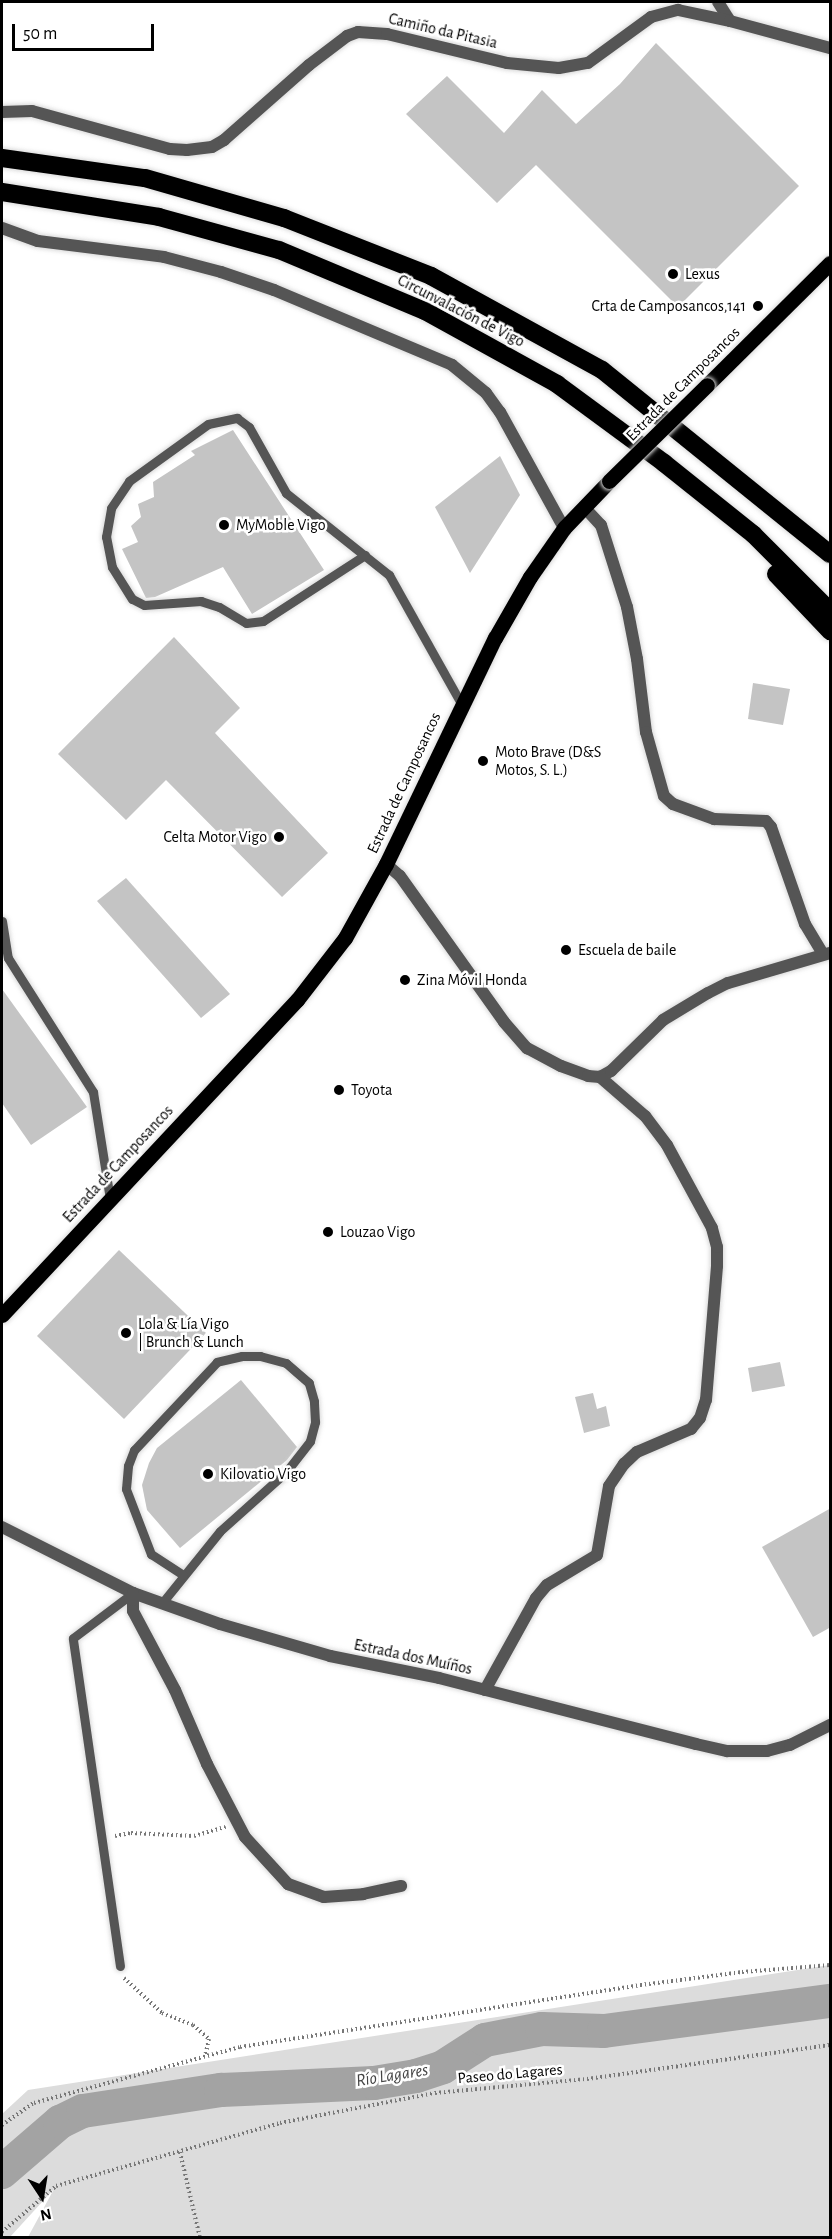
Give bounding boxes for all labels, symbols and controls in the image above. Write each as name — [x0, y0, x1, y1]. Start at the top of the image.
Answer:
street label: Camiño da Pitasia — [387, 9, 499, 53]
scale bar — [15, 12, 158, 50]
text: 50 m — [23, 25, 57, 43]
place label: Lexus — [685, 264, 720, 284]
marker: Lexus — [666, 267, 680, 281]
street label: Circunvalación de Vigo — [394, 271, 528, 351]
place label: Crta de Camposancos,141 — [592, 296, 746, 316]
marker: Crta de Camposancos,141 — [751, 299, 765, 313]
street label: Estrada de Camposancos — [622, 323, 744, 445]
place label: MyMoble Vigo — [236, 515, 326, 535]
marker: MyMoble Vigo — [217, 518, 231, 532]
street label: Estrada de Camposancos — [363, 709, 445, 857]
place label: Moto Brave (D&S Motos, S. L.) — [495, 742, 601, 780]
marker: Moto Brave (D&S Motos, S. L.) — [476, 754, 490, 768]
place label: Celta Motor Vigo — [163, 827, 267, 847]
marker: Celta Motor Vigo — [272, 830, 286, 844]
place label: Escuela de baile — [578, 940, 676, 960]
marker: Escuela de baile — [559, 943, 573, 957]
place label: Zina Móvil Honda — [417, 970, 527, 990]
marker: Zina Móvil Honda — [398, 973, 412, 987]
place label: Toyota — [351, 1080, 392, 1100]
marker: Toyota — [332, 1083, 346, 1097]
street label: Estrada de Camposancos — [59, 1101, 177, 1227]
place label: Louzao Vigo — [340, 1222, 415, 1242]
marker: Louzao Vigo — [321, 1225, 335, 1239]
place label: Lola & Lía Vigo | Brunch & Lunch — [138, 1314, 244, 1352]
marker: Lola & Lía Vigo | Brunch & Lunch — [119, 1326, 133, 1340]
place label: Kilovatio Vigo — [220, 1464, 306, 1484]
marker: Kilovatio Vigo — [201, 1467, 215, 1481]
street label: Estrada dos Muíños — [352, 1635, 474, 1679]
water label: Río Lagares — [354, 2060, 430, 2092]
street label: Paseo do Lagares — [457, 2060, 563, 2088]
north arrow — [12, 2167, 72, 2227]
text: N — [39, 2206, 53, 2224]

